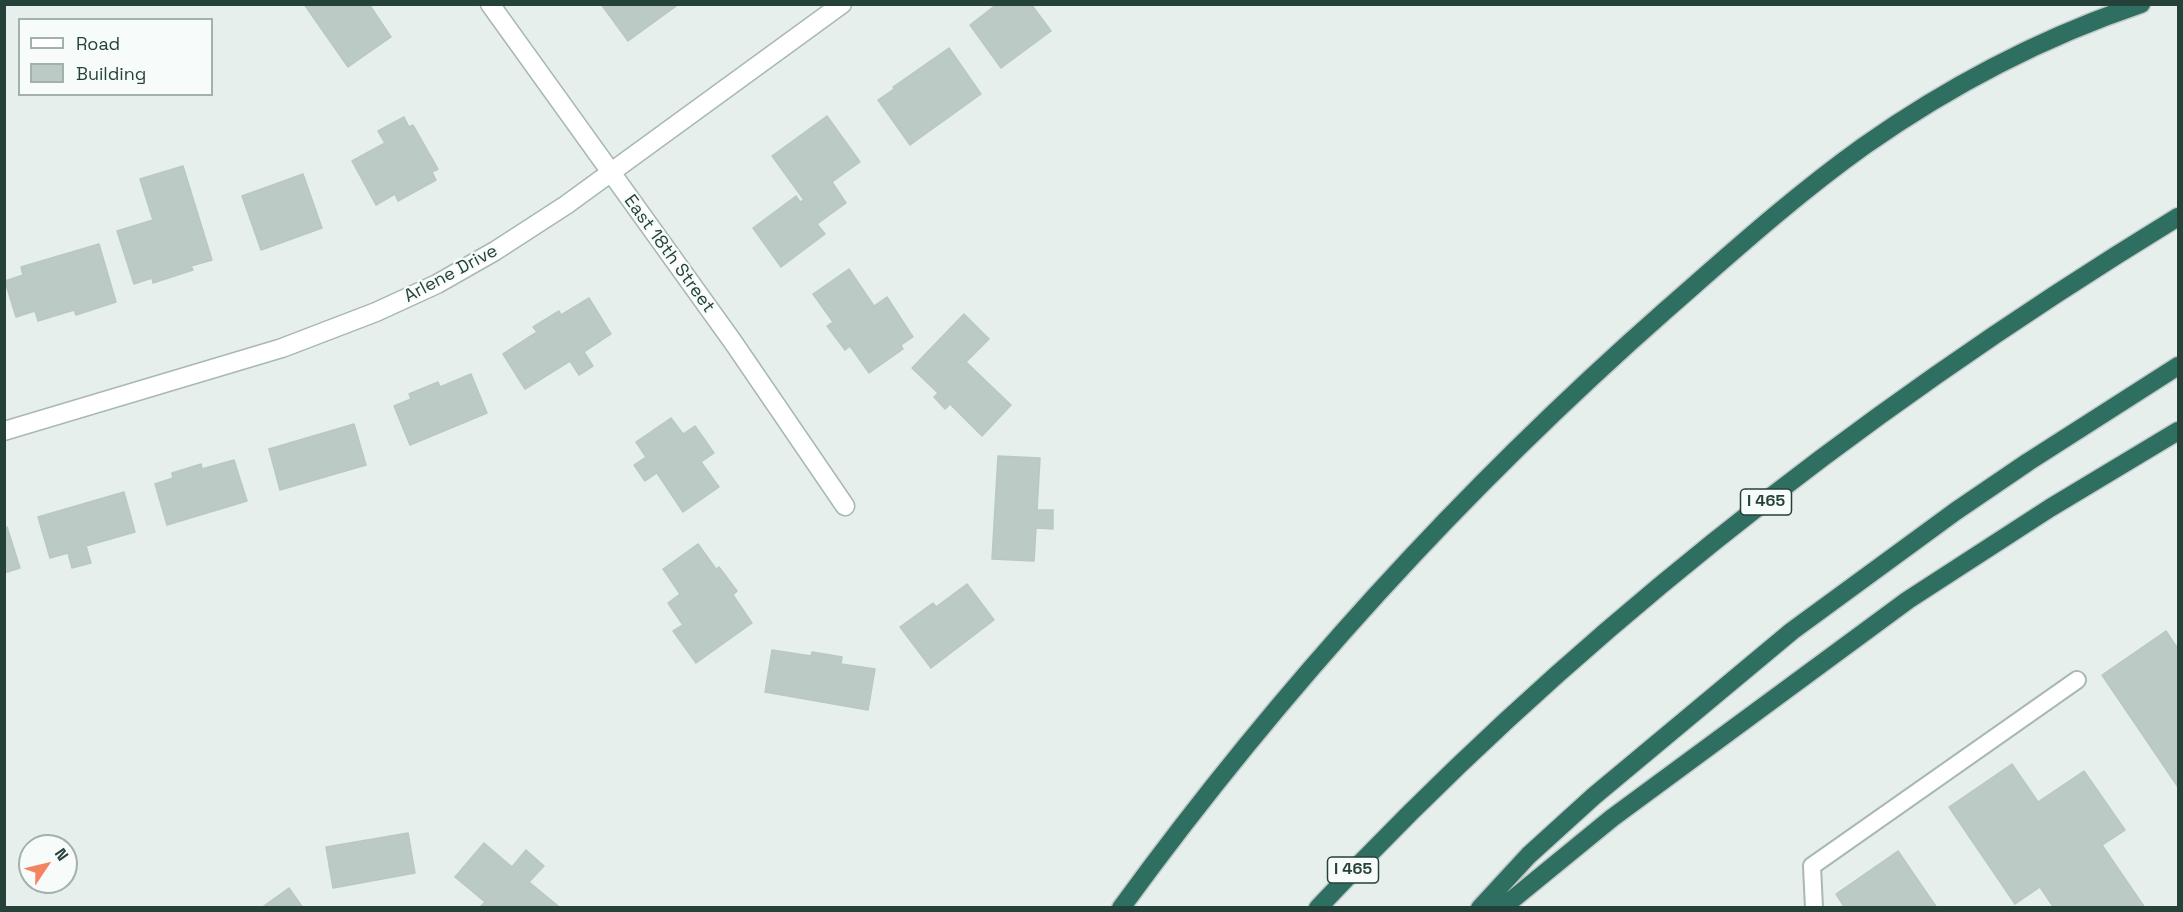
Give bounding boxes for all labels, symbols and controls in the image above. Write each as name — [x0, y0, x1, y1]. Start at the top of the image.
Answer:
legend — [18, 18, 213, 96]
text: Road — [76, 32, 120, 55]
text: Building — [76, 62, 146, 85]
street label: East 18th Street — [619, 191, 719, 317]
street label: Arlene Drive — [401, 240, 501, 308]
road number: I 465 — [1740, 489, 1792, 515]
north arrow — [18, 834, 78, 894]
text: N — [50, 844, 73, 865]
road number: I 465 — [1328, 857, 1378, 883]

